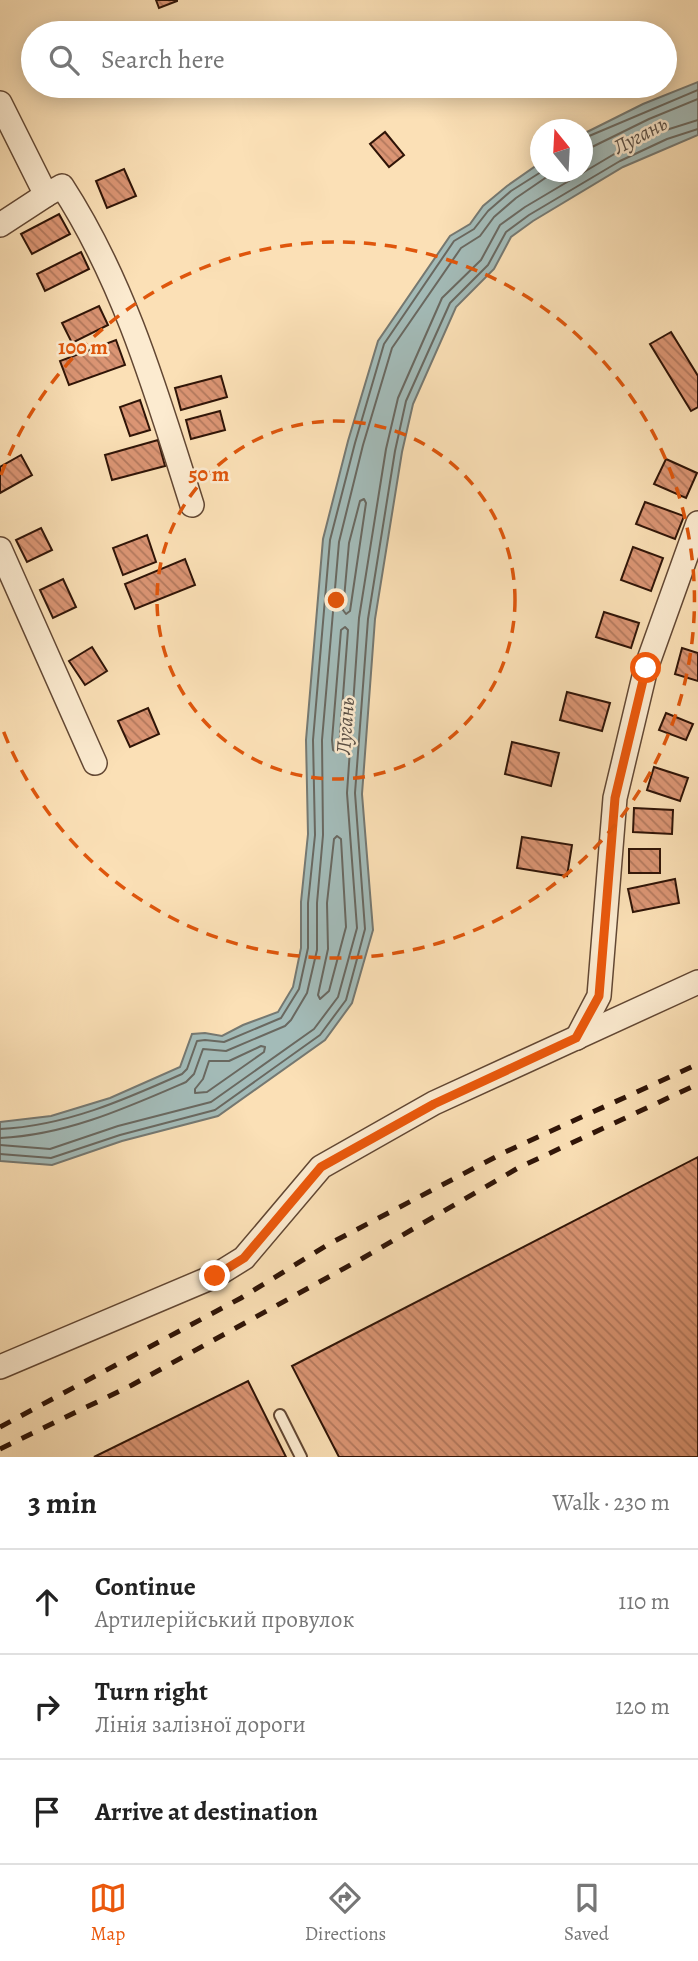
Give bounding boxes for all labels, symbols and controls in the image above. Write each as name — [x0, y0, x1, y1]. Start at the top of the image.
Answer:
search box — [21, 21, 677, 98]
icon: search — [45, 41, 83, 79]
text: Search here — [101, 42, 225, 77]
water label: Лугань — [607, 109, 672, 161]
north arrow — [530, 119, 593, 182]
text: 100 m — [58, 333, 108, 361]
text: 50 m — [189, 460, 230, 488]
centre of rings — [324, 588, 348, 612]
route start — [630, 652, 661, 683]
water label: Лугань — [329, 696, 361, 757]
route end — [199, 1260, 230, 1291]
text: 3 min — [28, 1483, 97, 1523]
text: Walk · 230 m — [553, 1487, 670, 1518]
text: Continue — [95, 1569, 196, 1604]
icon: ahead — [28, 1583, 66, 1621]
text: 110 m — [618, 1586, 670, 1617]
text: Артилерійський провулок — [95, 1604, 354, 1635]
text: Turn right — [95, 1674, 208, 1709]
icon: right — [28, 1688, 66, 1726]
text: 120 m — [615, 1691, 670, 1722]
text: Лінія залізної дороги — [95, 1709, 306, 1740]
icon: arrive — [28, 1793, 66, 1831]
text: Arrive at destination — [95, 1794, 318, 1829]
tab: Map — [89, 1879, 127, 1947]
tab: Directions — [305, 1879, 386, 1947]
tab: Saved — [564, 1879, 609, 1947]

